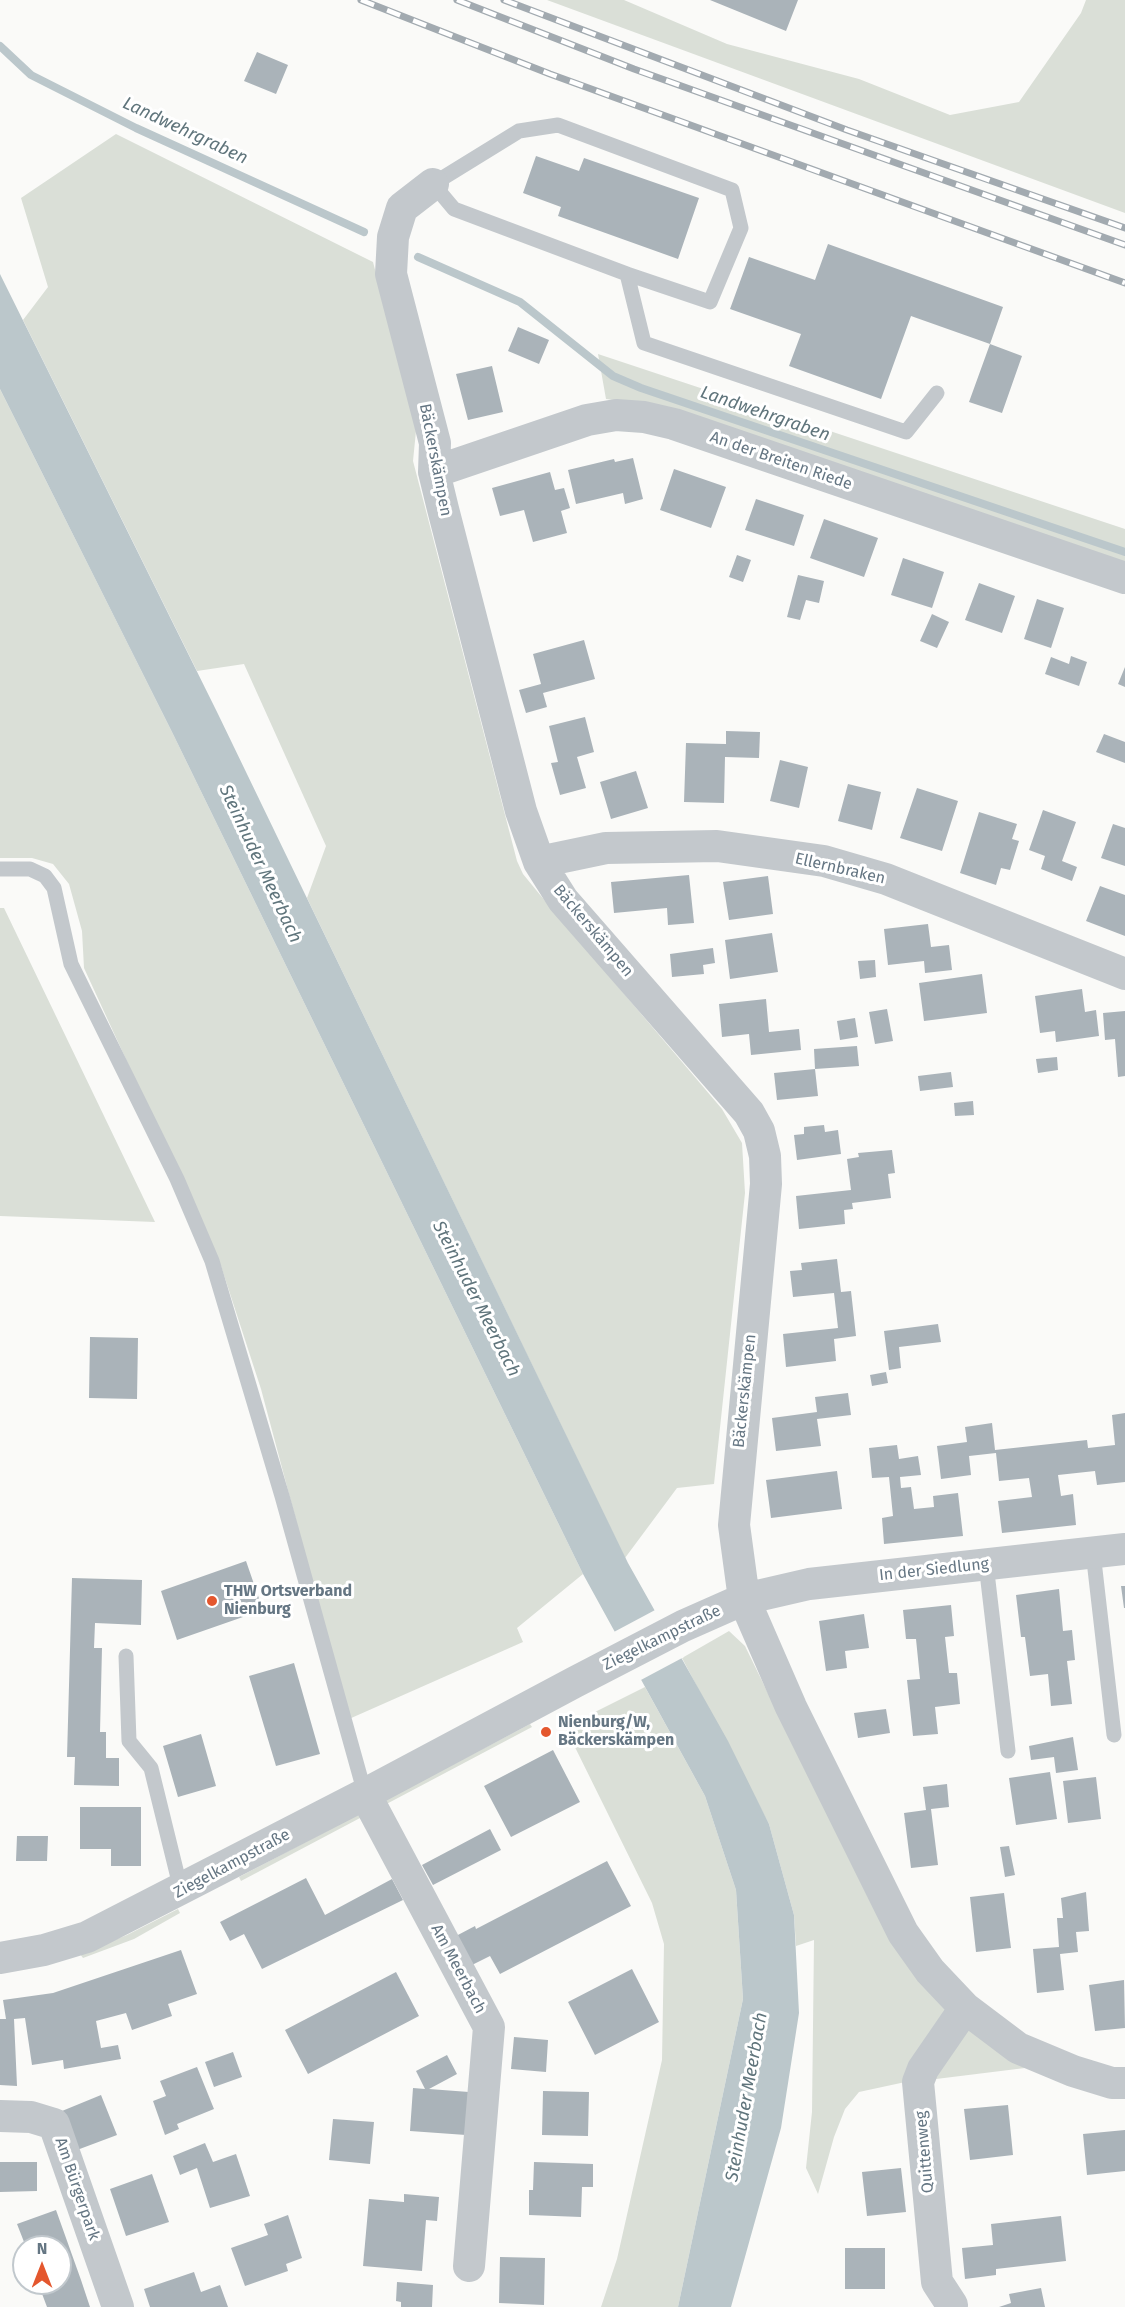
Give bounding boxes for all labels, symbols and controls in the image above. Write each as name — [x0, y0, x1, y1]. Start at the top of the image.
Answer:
water label: Landwehrgraben — [119, 93, 251, 169]
water label: Landwehrgraben — [697, 382, 833, 446]
street label: Bäckerskämpen — [415, 402, 455, 518]
street label: An der Breiten Riede — [707, 428, 855, 494]
water label: Steinhuder Meerbach — [214, 782, 306, 946]
street label: Ellernbraken — [793, 849, 887, 889]
street label: Bäckerskämpen — [549, 881, 637, 981]
water label: Steinhuder Meerbach — [427, 1218, 525, 1380]
street label: Bäckerskämpen — [729, 1333, 761, 1449]
street label: In der Siedlung — [878, 1555, 990, 1585]
place label: THW Ortsverband Nienburg — [224, 1582, 352, 1620]
marker: THW Ortsverband Nienburg — [205, 1594, 219, 1608]
street label: Ziegelkampstraße — [600, 1601, 724, 1675]
place label: Nienburg/W, Bäckerskämpen — [558, 1713, 674, 1751]
marker: Nienburg/W, Bäckerskämpen — [539, 1725, 553, 1739]
street label: Ziegelkampstraße — [171, 1825, 293, 1903]
street label: Am Meerbach — [426, 1921, 490, 2017]
water label: Steinhuder Meerbach — [721, 2011, 773, 2183]
street label: Quittenweg — [912, 2110, 938, 2194]
street label: Am Bürgerpark — [50, 2135, 104, 2243]
north arrow — [12, 2235, 72, 2295]
text: N — [37, 2239, 47, 2258]

